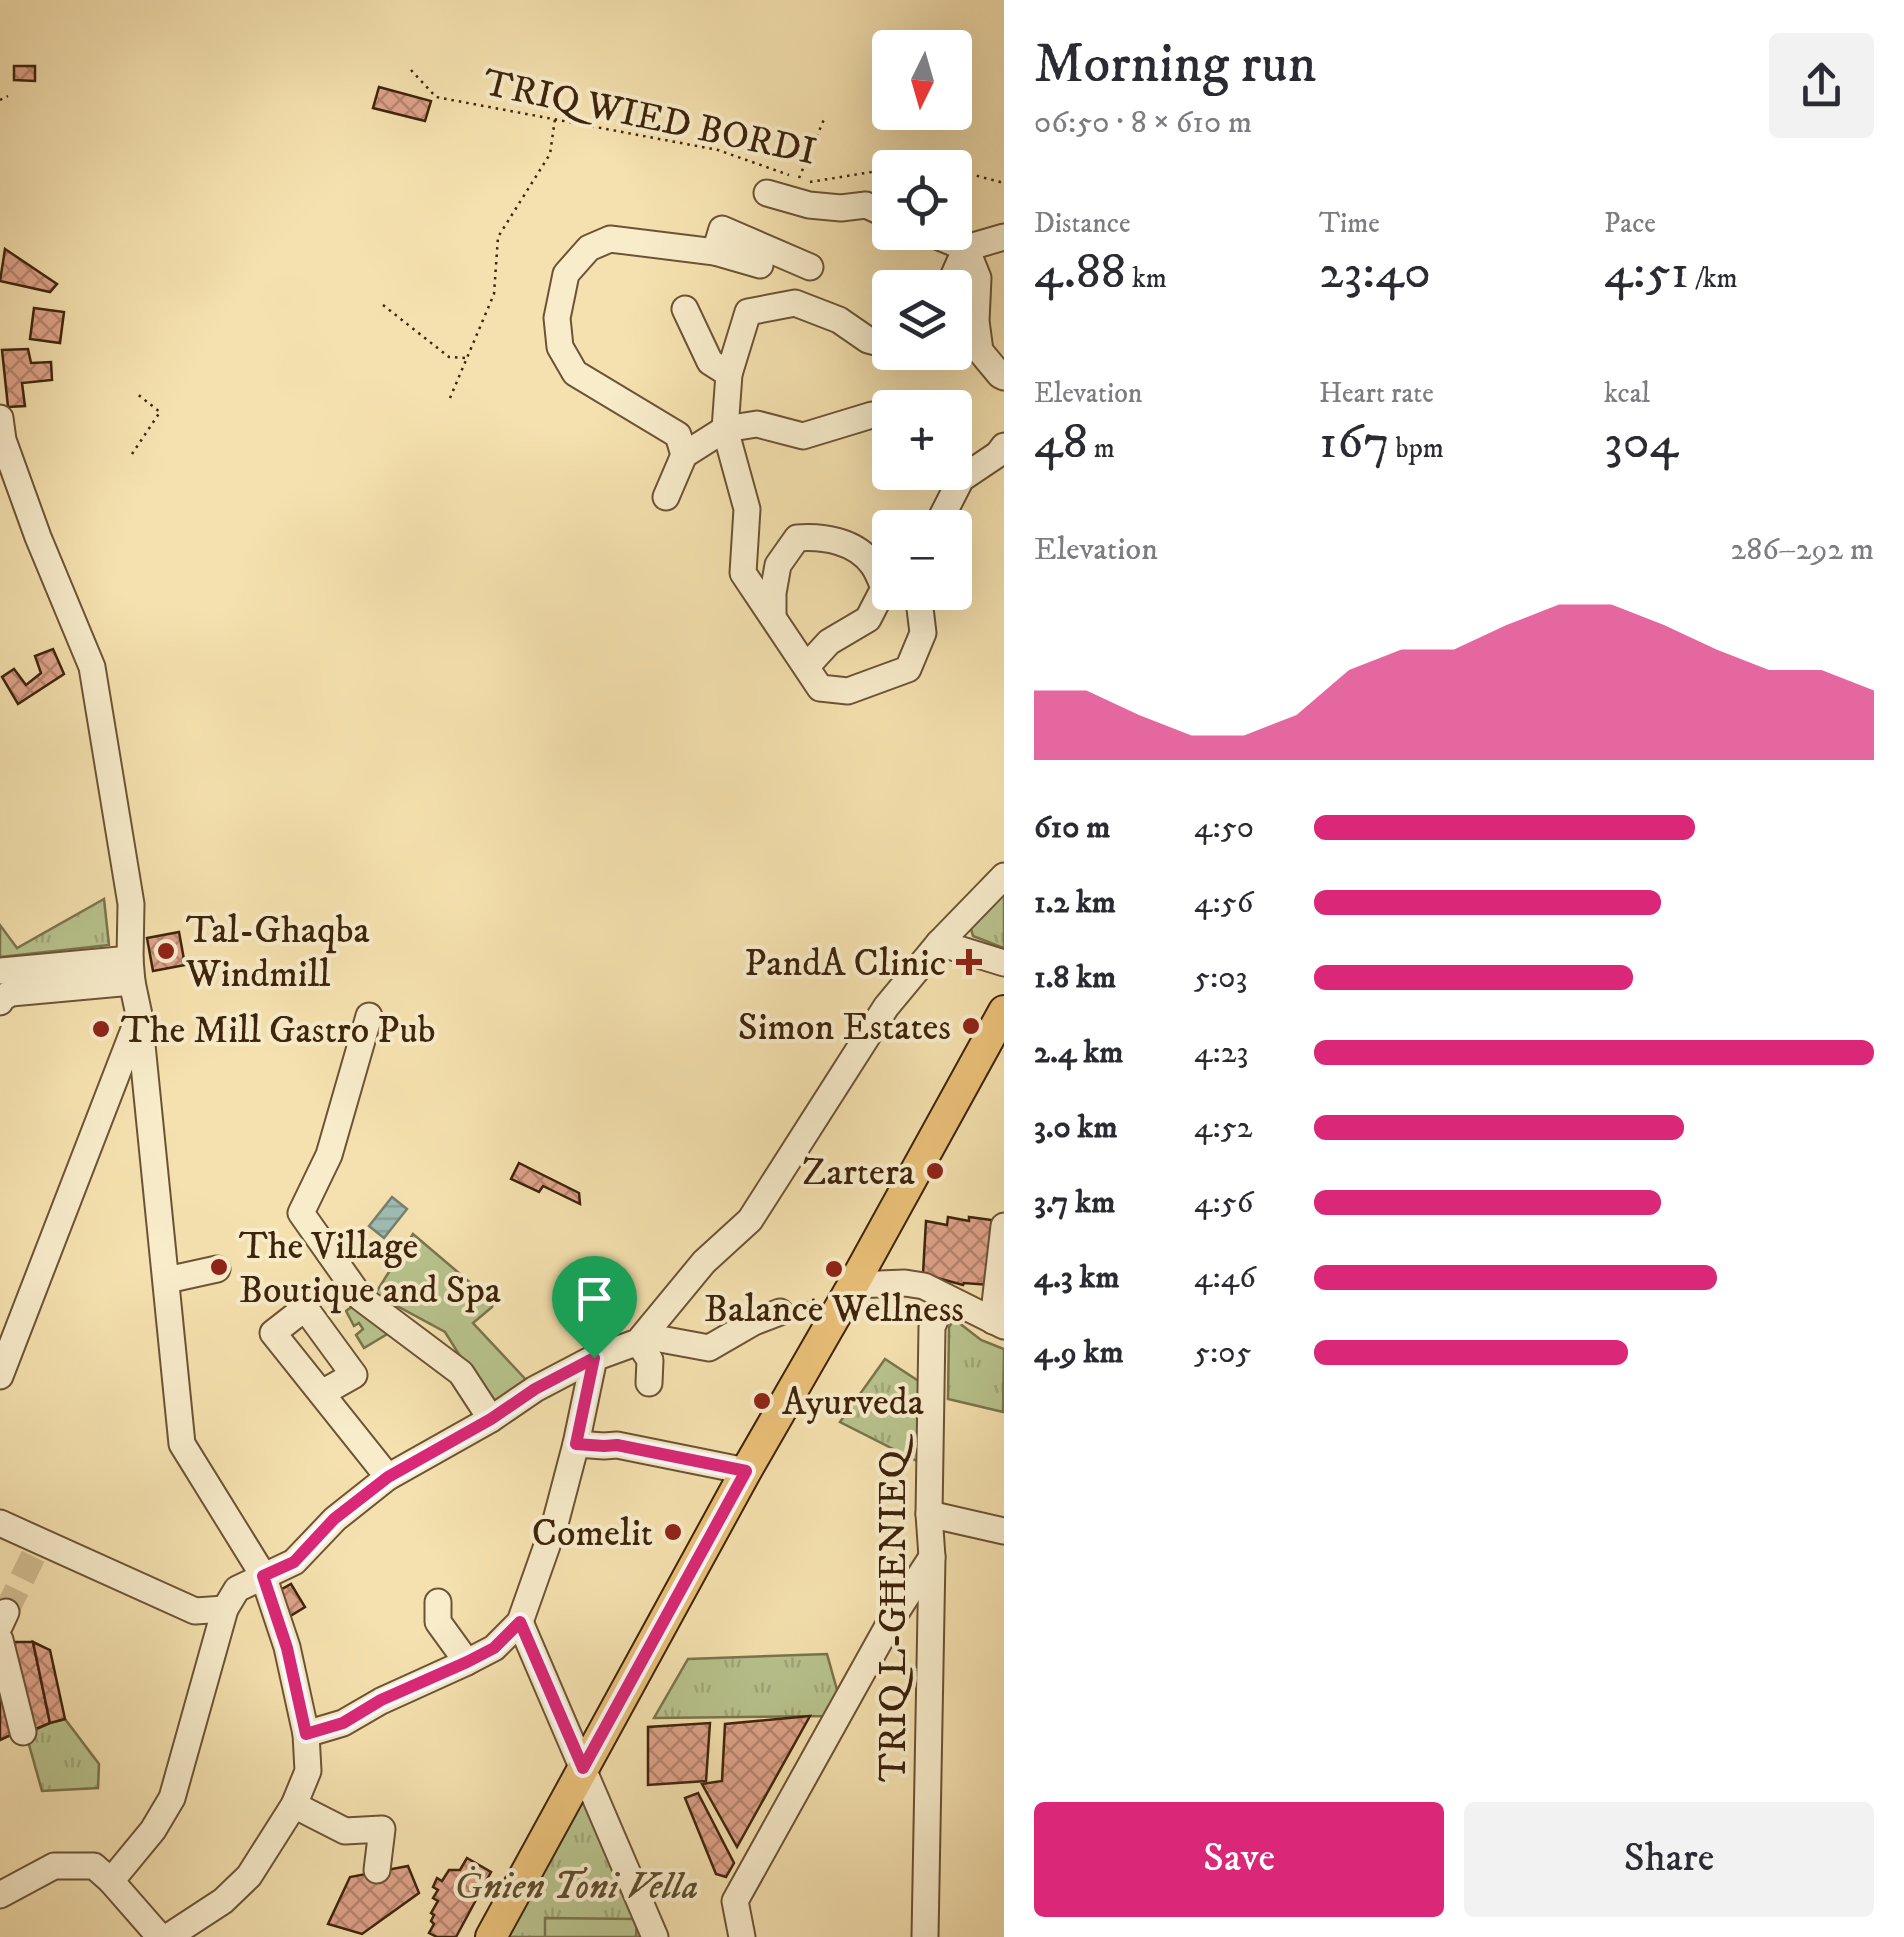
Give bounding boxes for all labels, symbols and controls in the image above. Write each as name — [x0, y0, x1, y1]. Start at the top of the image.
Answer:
north arrow — [872, 30, 972, 130]
map controls — [872, 30, 972, 610]
text: Morning run — [1034, 31, 1316, 100]
button: share — [1769, 33, 1874, 138]
street label: TRIQ WIED BORDI — [479, 59, 820, 177]
text: 06:50 · 8 × 610 m — [1034, 103, 1252, 143]
button: locate — [872, 150, 972, 250]
text: Distance — [1034, 206, 1130, 241]
text: Time — [1319, 206, 1380, 241]
text: Pace — [1604, 206, 1656, 241]
text: 4.88 — [1034, 241, 1126, 304]
text: 23:40 — [1319, 241, 1431, 304]
text: 4:51 — [1604, 241, 1689, 304]
text: km — [1126, 261, 1167, 296]
text: /km — [1689, 261, 1738, 296]
button: layers — [872, 270, 972, 370]
text: Elevation — [1034, 376, 1142, 411]
text: Heart rate — [1319, 376, 1434, 411]
text: kcal — [1604, 376, 1650, 411]
button: + — [872, 390, 972, 490]
text: 48 — [1034, 411, 1088, 474]
text: 167 — [1319, 411, 1390, 474]
text: 304 — [1604, 411, 1678, 474]
text: m — [1088, 431, 1115, 466]
text: bpm — [1390, 431, 1444, 466]
button: − — [872, 510, 972, 610]
text: Elevation — [1034, 530, 1158, 570]
text: 286–292 m — [1730, 530, 1874, 570]
text: 610 m — [1034, 808, 1110, 848]
text: 4:50 — [1194, 808, 1254, 848]
text: 1.2 km — [1034, 883, 1116, 923]
text: 4:56 — [1194, 883, 1253, 923]
place label: Tal-Ghaqba Windmill — [185, 907, 370, 999]
marker: Tal-Ghaqba Windmill — [155, 940, 177, 962]
place label: PandA Clinic — [744, 940, 946, 988]
marker: PandA Clinic — [956, 949, 982, 975]
text: 1.8 km — [1034, 958, 1116, 998]
text: 5:03 — [1194, 958, 1247, 998]
place label: Simon Estates — [738, 1004, 951, 1052]
place label: The Mill Gastro Pub — [121, 1007, 436, 1055]
marker: Simon Estates — [960, 1015, 982, 1037]
marker: The Mill Gastro Pub — [90, 1018, 112, 1040]
text: 2.4 km — [1034, 1033, 1123, 1073]
text: 4:23 — [1194, 1033, 1248, 1073]
text: 3.0 km — [1034, 1108, 1118, 1148]
text: 4:52 — [1194, 1108, 1252, 1148]
place label: Zartera — [802, 1149, 915, 1197]
marker: Zartera — [924, 1160, 946, 1182]
text: 3.7 km — [1034, 1183, 1115, 1223]
text: 4:56 — [1194, 1183, 1253, 1223]
place label: The Village Boutique and Spa — [239, 1223, 501, 1315]
marker: The Village Boutique and Spa — [208, 1256, 230, 1278]
pin — [552, 1256, 637, 1359]
marker: Balance Wellness — [823, 1258, 845, 1280]
text: 4.3 km — [1034, 1258, 1119, 1298]
text: 4:46 — [1194, 1258, 1256, 1298]
icon: arrive — [567, 1271, 622, 1326]
place label: Balance Wellness — [704, 1286, 964, 1334]
text: 4.9 km — [1034, 1333, 1124, 1373]
text: 5:05 — [1194, 1333, 1251, 1373]
place label: Ayurveda — [782, 1379, 924, 1427]
marker: Ayurveda — [751, 1390, 773, 1412]
street label: TRIQ L-GĦENIEQ — [870, 1434, 918, 1782]
place label: Comelit — [532, 1510, 653, 1558]
marker: Comelit — [662, 1521, 684, 1543]
button: Save — [1034, 1802, 1444, 1917]
button: Share — [1464, 1802, 1874, 1917]
park label: Ġnien Toni Vella — [456, 1863, 698, 1911]

